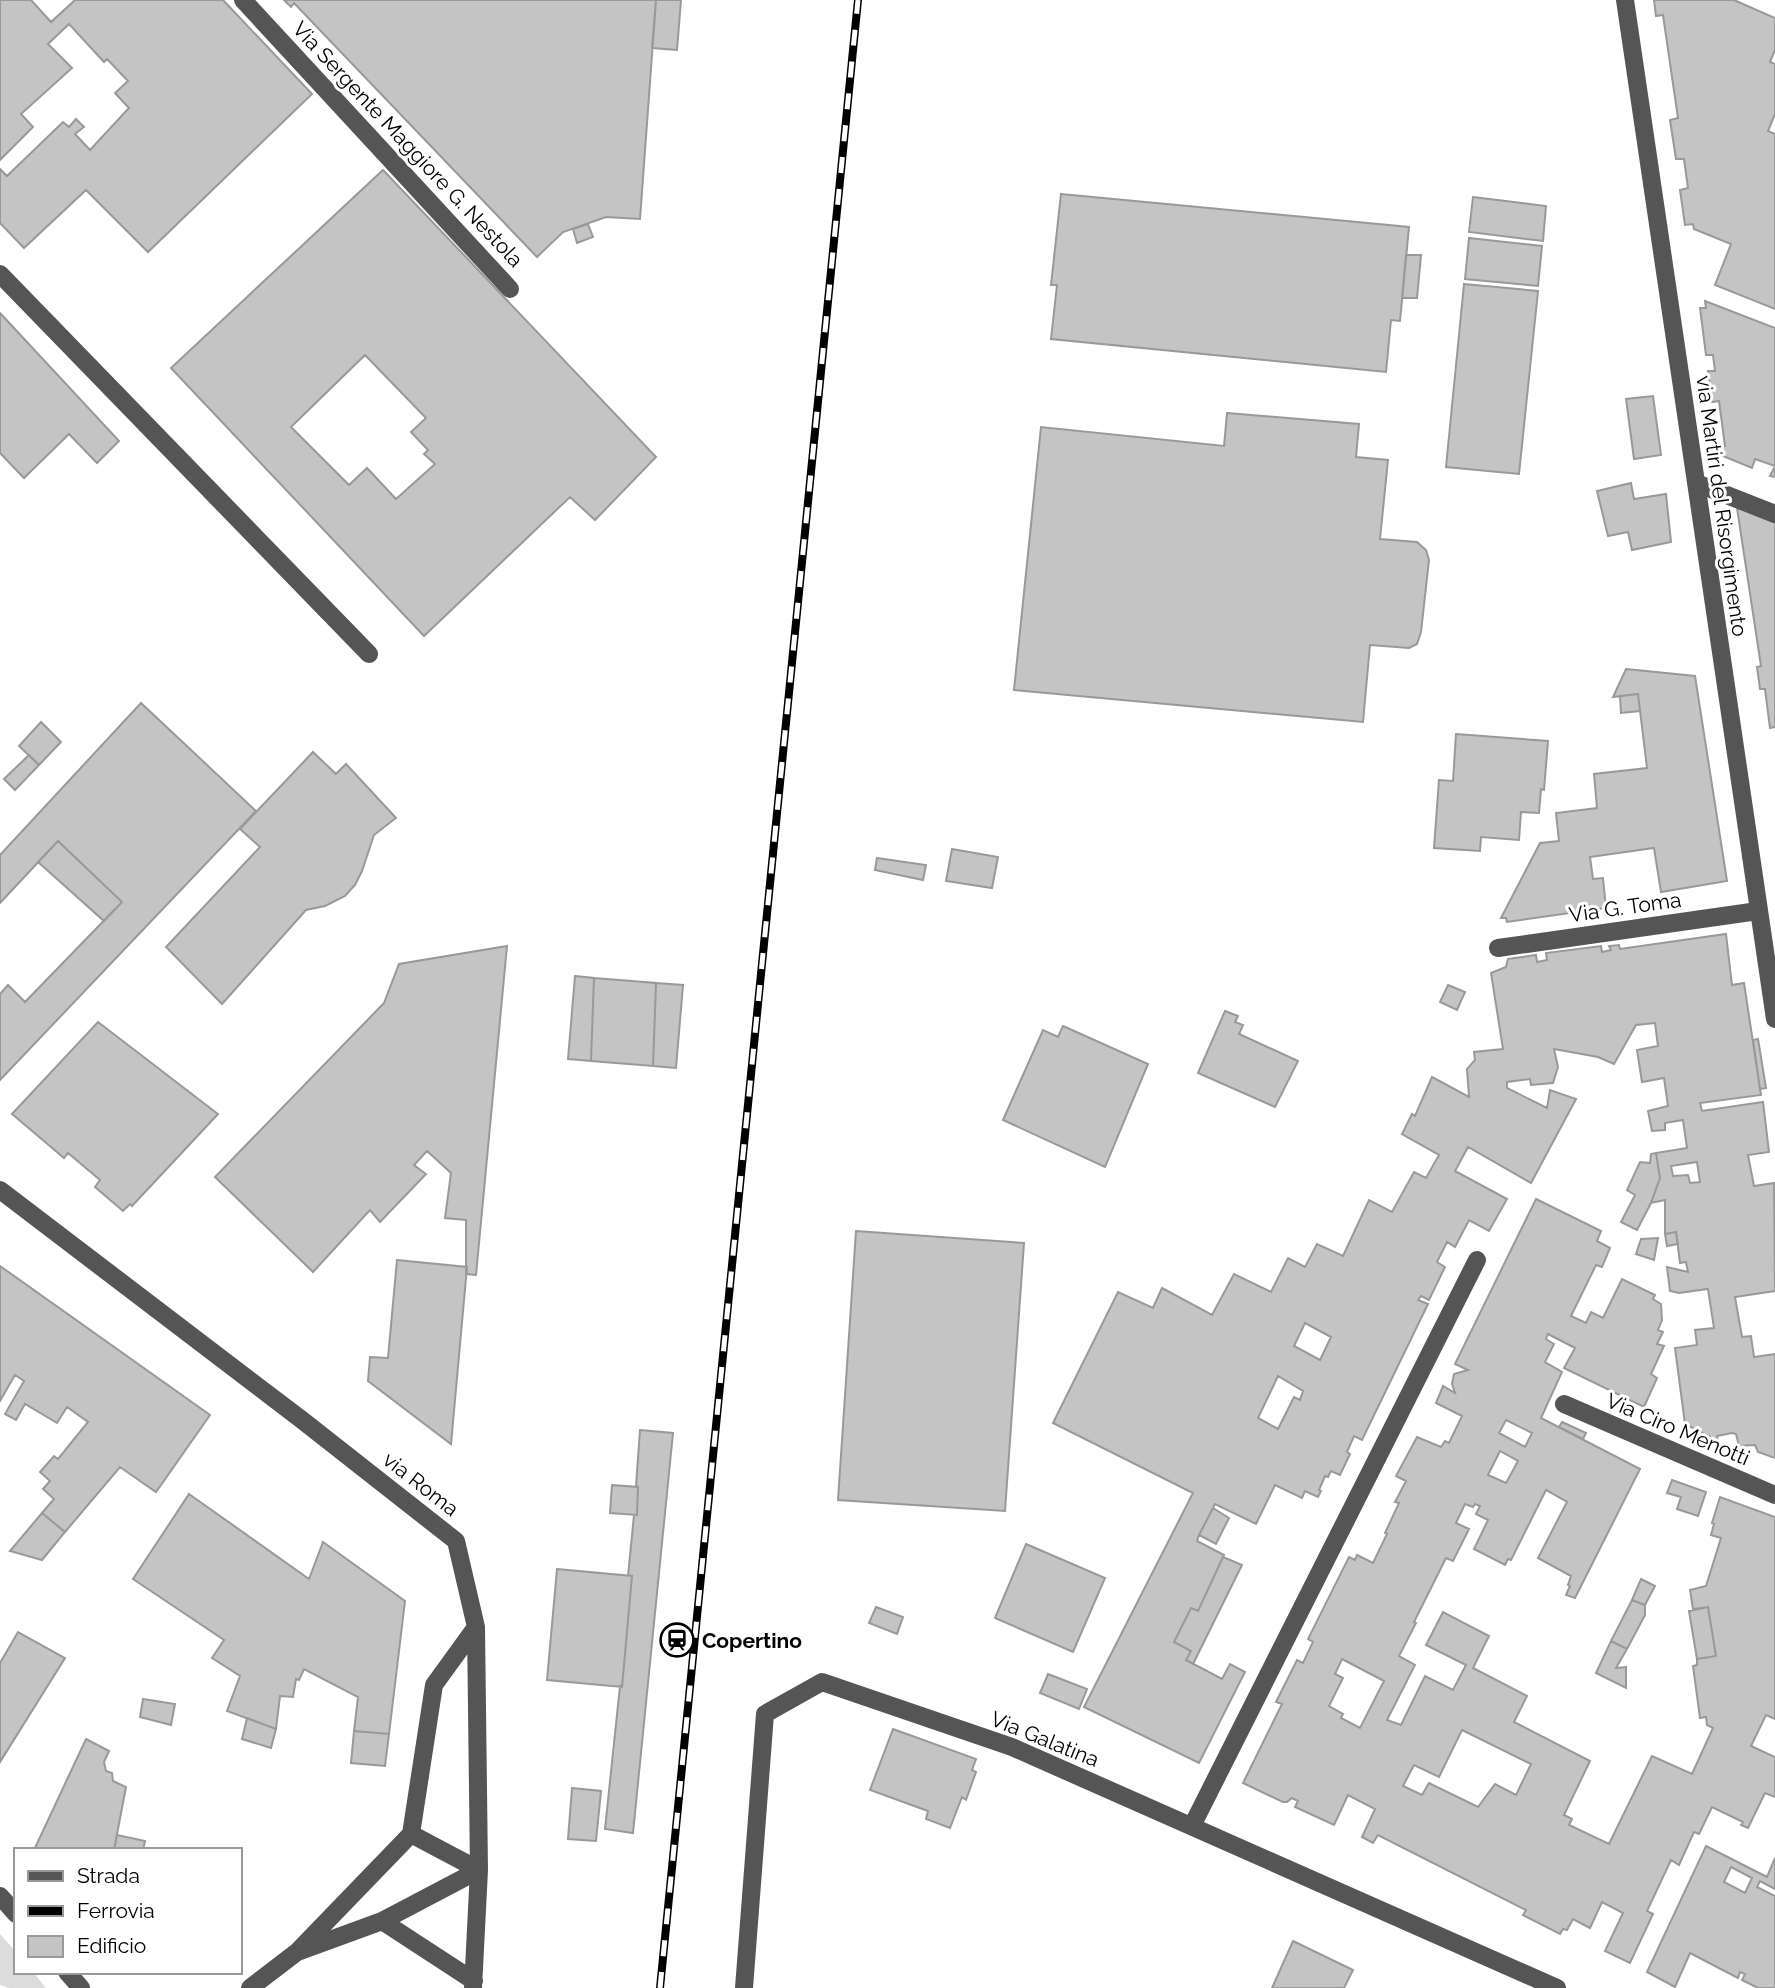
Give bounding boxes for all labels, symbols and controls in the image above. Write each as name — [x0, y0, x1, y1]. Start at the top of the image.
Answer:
street label: Via Sergente Maggiore G. Nestola — [287, 16, 529, 272]
street label: via Martiri del Risorgimento — [1691, 374, 1753, 638]
street label: Via G. Toma — [1567, 887, 1683, 927]
street label: Via Ciro Menotti — [1603, 1388, 1753, 1470]
street label: via Roma — [378, 1447, 464, 1521]
station icon: Copertino — [658, 1621, 696, 1659]
place label: Copertino — [702, 1628, 802, 1653]
street label: Via Galatina — [987, 1706, 1103, 1772]
legend — [14, 1848, 242, 1974]
text: Strada — [77, 1863, 140, 1888]
text: Ferrovia — [77, 1898, 155, 1923]
text: Edificio — [77, 1933, 146, 1958]

